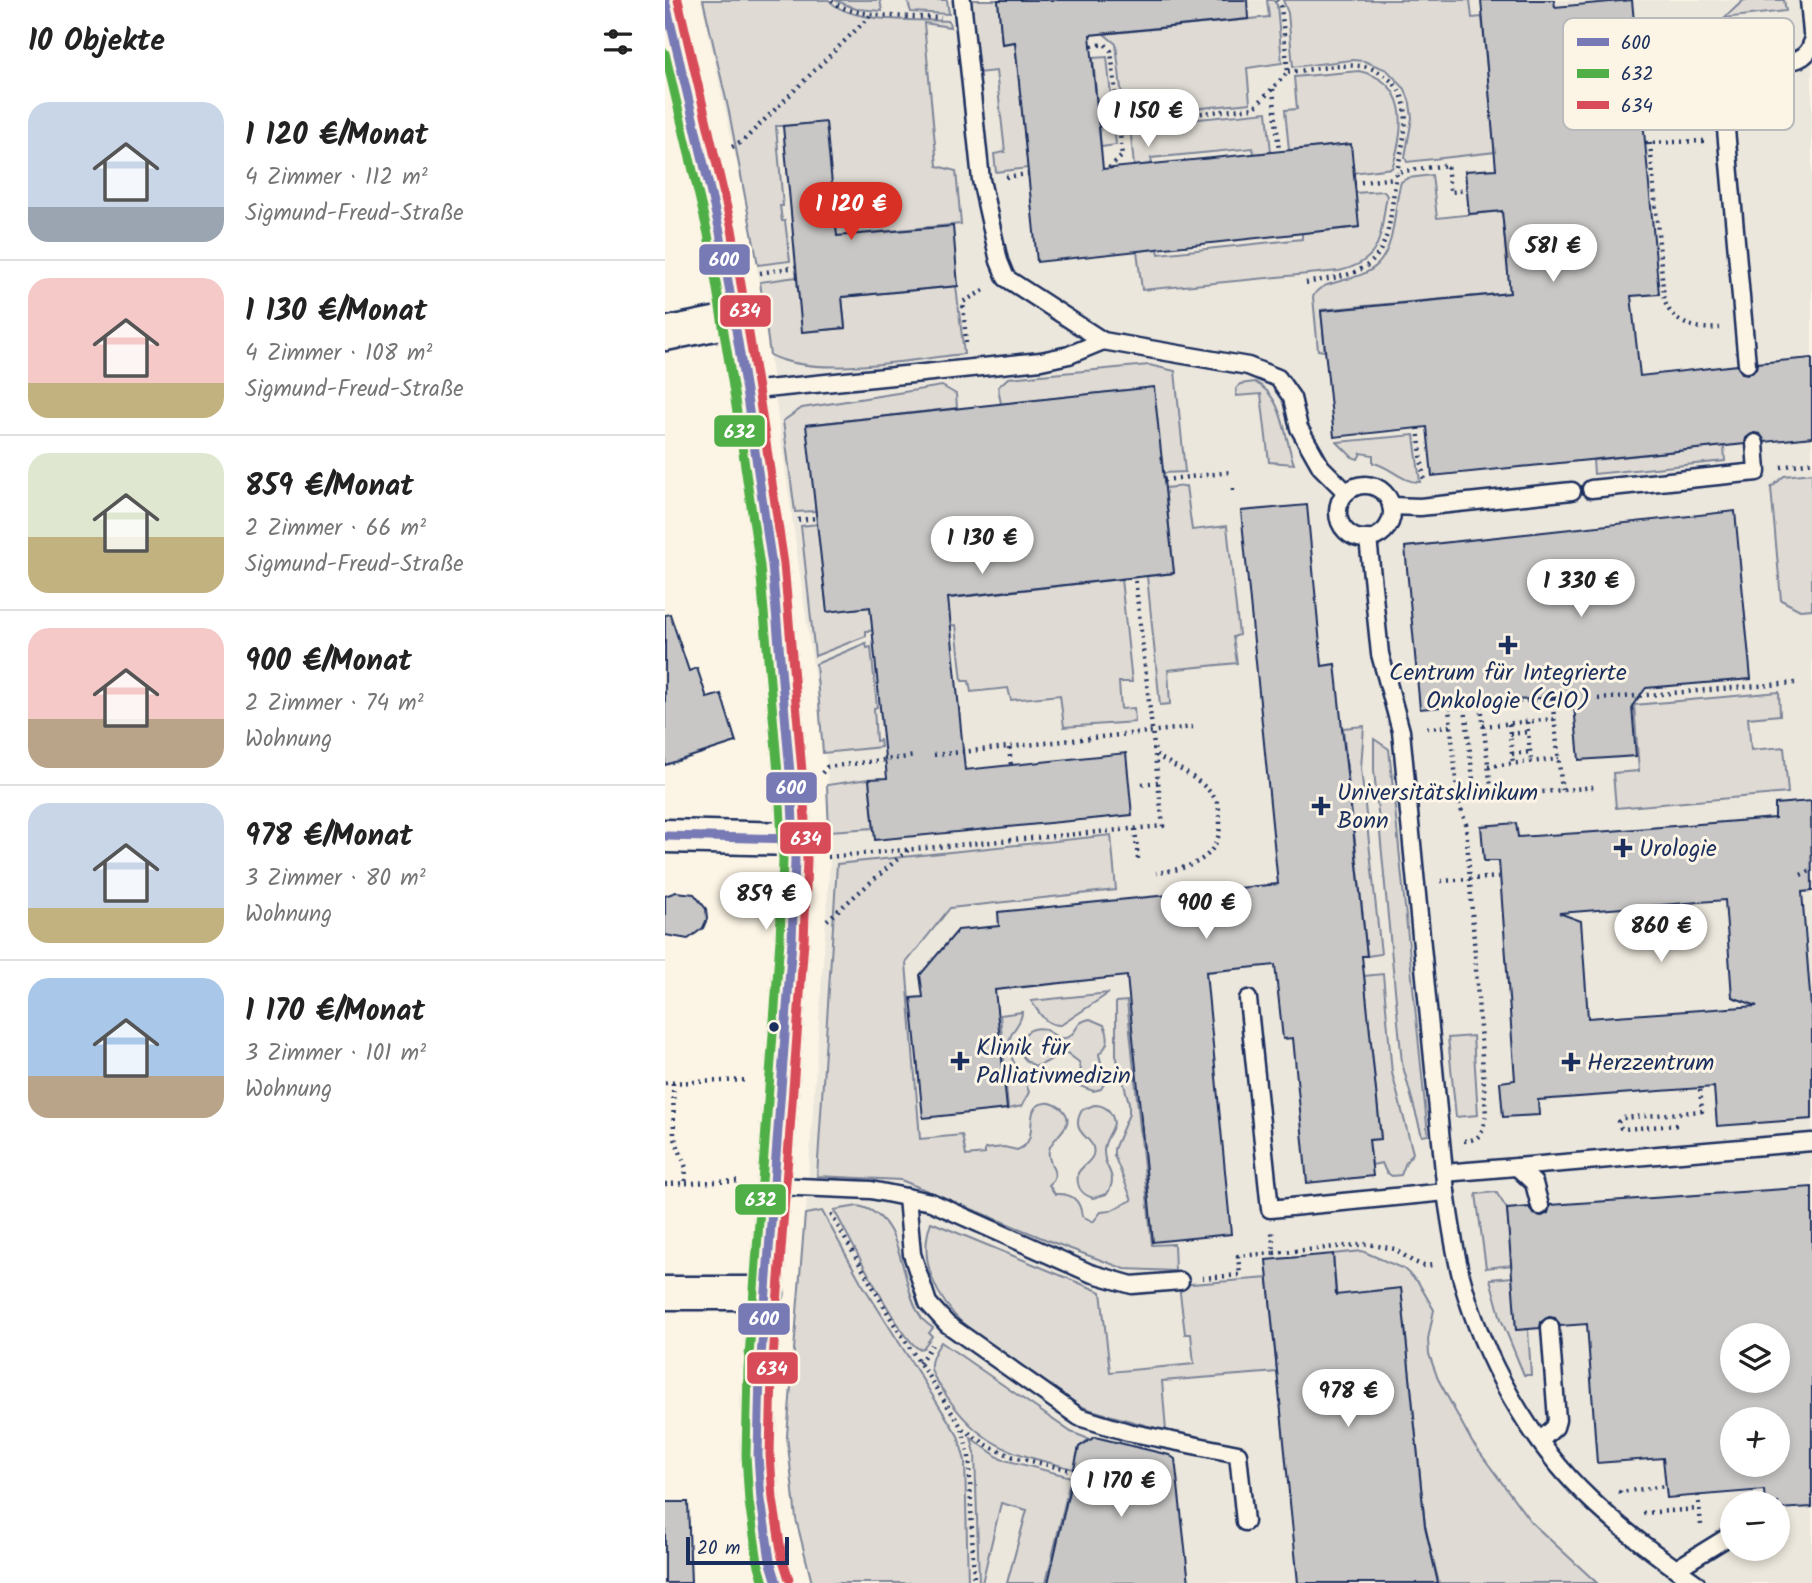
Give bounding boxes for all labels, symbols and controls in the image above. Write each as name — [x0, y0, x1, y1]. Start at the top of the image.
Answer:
text: 10 Objekte — [28, 18, 165, 66]
legend — [1563, 18, 1794, 130]
icon: filters — [599, 23, 637, 61]
text: 600 — [1621, 29, 1651, 59]
text: 632 — [1621, 60, 1653, 90]
pin: 1 150 € — [1083, 90, 1213, 149]
text: 634 — [1621, 92, 1653, 122]
text: 1 150 € — [1113, 94, 1183, 130]
text: 1 120 €/Monat — [245, 112, 428, 160]
icon: home — [84, 130, 168, 214]
text: 4 Zimmer · 112 m² — [245, 160, 428, 196]
pin: 1 120 € — [786, 182, 916, 242]
text: 1 120 € — [815, 187, 887, 223]
text: Sigmund-Freud-Straße — [245, 196, 464, 232]
pin: 581 € — [1504, 224, 1602, 284]
text: 581 € — [1525, 229, 1581, 265]
line badge: 600 — [698, 243, 751, 276]
text: 600 — [709, 246, 739, 276]
text: 1 130 €/Monat — [245, 288, 427, 336]
line badge: 634 — [719, 294, 772, 328]
text: 634 — [729, 297, 761, 327]
icon: home — [84, 306, 168, 390]
text: 4 Zimmer · 108 m² — [245, 336, 432, 372]
text: Sigmund-Freud-Straße — [245, 372, 464, 408]
line badge: 632 — [713, 414, 766, 448]
text: 632 — [724, 418, 756, 448]
text: 859 €/Monat — [245, 463, 414, 511]
icon: home — [84, 481, 168, 565]
text: 2 Zimmer · 66 m² — [245, 511, 426, 547]
pin: 1 130 € — [917, 516, 1047, 576]
text: 1 130 € — [947, 521, 1017, 557]
text: Sigmund-Freud-Straße — [245, 547, 464, 583]
pin: 1 330 € — [1516, 560, 1646, 619]
text: 1 330 € — [1543, 564, 1619, 600]
marker: Centrum für Integrierte Onkologie (CIO) — [1498, 635, 1518, 655]
text: 900 €/Monat — [245, 638, 412, 686]
place label: Centrum für Integrierte Onkologie (CIO) — [1389, 654, 1627, 721]
icon: home — [84, 656, 168, 740]
text: 2 Zimmer · 74 m² — [245, 686, 424, 722]
text: Wohnung — [245, 722, 332, 758]
line badge: 600 — [765, 771, 818, 804]
text: 600 — [776, 774, 806, 804]
place label: Universitätsklinikum Bonn — [1337, 774, 1538, 841]
marker: Universitätsklinikum Bonn — [1311, 796, 1331, 816]
text: 978 €/Monat — [245, 813, 413, 861]
line badge: 634 — [779, 821, 832, 855]
text: 634 — [790, 825, 822, 855]
place label: Urologie — [1639, 830, 1717, 869]
icon: home — [84, 831, 168, 915]
marker: Urologie — [1613, 838, 1633, 858]
text: 3 Zimmer · 80 m² — [245, 861, 426, 897]
pin: 859 € — [717, 872, 815, 932]
text: 859 € — [736, 877, 796, 913]
pin: 900 € — [1157, 881, 1255, 941]
text: 900 € — [1177, 886, 1235, 922]
text: Wohnung — [245, 897, 332, 933]
pin: 860 € — [1612, 904, 1710, 964]
text: 860 € — [1630, 909, 1692, 945]
text: 1 170 €/Monat — [245, 988, 425, 1036]
icon: home — [84, 1006, 168, 1090]
unlabelled marker — [767, 1020, 781, 1034]
place label: Klinik für Palliativmedizin — [976, 1029, 1131, 1096]
text: 3 Zimmer · 101 m² — [245, 1036, 426, 1072]
place label: Herzzentrum — [1587, 1044, 1714, 1083]
marker: Klinik für Palliativmedizin — [950, 1051, 970, 1071]
marker: Herzzentrum — [1561, 1052, 1581, 1072]
text: Wohnung — [245, 1072, 332, 1108]
line badge: 632 — [734, 1183, 787, 1216]
text: 632 — [745, 1186, 777, 1216]
line badge: 600 — [737, 1302, 791, 1336]
text: 600 — [749, 1305, 779, 1335]
map controls — [1720, 1323, 1790, 1561]
button: layers — [1720, 1323, 1790, 1393]
line badge: 634 — [746, 1351, 799, 1385]
text: 634 — [756, 1355, 788, 1385]
pin: 978 € — [1299, 1370, 1397, 1429]
text: 978 € — [1318, 1374, 1378, 1410]
button: + — [1720, 1407, 1790, 1477]
pin: 1 170 € — [1056, 1460, 1186, 1519]
text: 1 170 € — [1087, 1464, 1155, 1500]
button: − — [1720, 1491, 1790, 1561]
scale bar — [686, 1534, 789, 1566]
text: 20 m — [697, 1534, 740, 1564]

